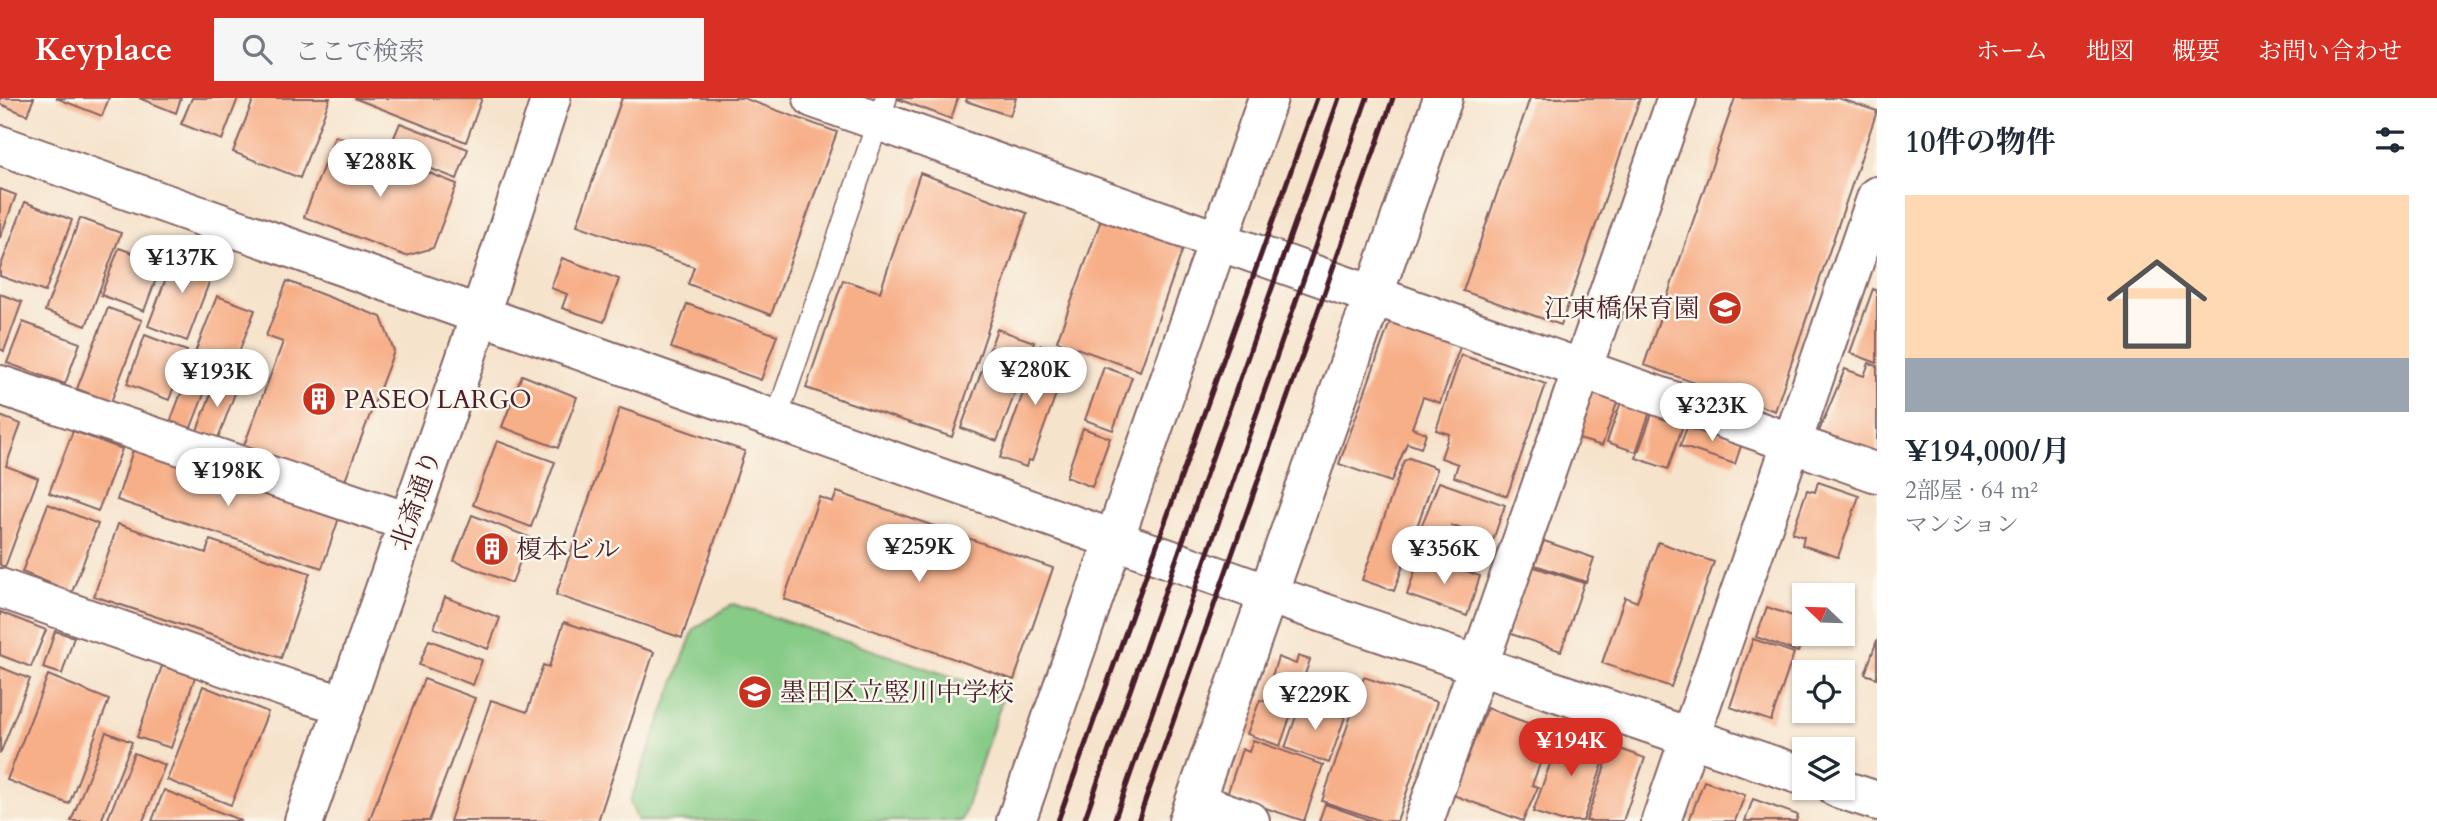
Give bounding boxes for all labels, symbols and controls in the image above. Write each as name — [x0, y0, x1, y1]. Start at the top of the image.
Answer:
search box — [214, 18, 704, 81]
text: Keyplace — [35, 27, 172, 72]
icon: search — [238, 30, 276, 68]
text: ここで検索 — [294, 34, 424, 69]
text: ホーム — [1976, 35, 2048, 68]
text: 地図 — [2086, 35, 2134, 68]
text: 概要 — [2172, 35, 2220, 68]
text: お問い合わせ — [2258, 35, 2402, 68]
icon: filters — [2371, 121, 2409, 159]
text: 10件の物件 — [1905, 122, 2056, 163]
pin: ¥288K — [331, 140, 429, 199]
text: ¥288K — [344, 146, 416, 177]
pin: ¥137K — [133, 236, 231, 295]
icon: home — [2094, 241, 2220, 367]
text: ¥137K — [146, 242, 218, 273]
school or university icon: 江東橋保育園 — [1706, 289, 1744, 327]
place label: 江東橋保育園 — [1544, 291, 1700, 326]
pin: ¥280K — [986, 348, 1084, 407]
pin: ¥193K — [168, 350, 266, 409]
text: ¥280K — [999, 354, 1071, 385]
text: ¥193K — [181, 356, 253, 387]
building icon: PASEO LARGO — [300, 380, 338, 418]
place label: PASEO LARGO — [344, 382, 532, 417]
pin: ¥323K — [1663, 384, 1761, 443]
text: ¥323K — [1676, 390, 1748, 421]
text: ¥194,000/月 — [1905, 431, 2071, 472]
street label: 北斎通り — [383, 445, 449, 555]
pin: ¥198K — [179, 448, 277, 508]
text: ¥198K — [192, 455, 264, 486]
text: 2部屋 · 64 m² — [1905, 475, 2038, 506]
text: マンション — [1905, 509, 2019, 540]
pin: ¥259K — [870, 524, 968, 584]
pin: ¥356K — [1395, 526, 1493, 586]
building icon: 榎本ビル — [473, 530, 511, 568]
text: ¥259K — [883, 531, 955, 562]
place label: 榎本ビル — [516, 532, 620, 567]
text: ¥356K — [1408, 533, 1480, 564]
north arrow — [1792, 583, 1855, 646]
map controls — [1792, 583, 1855, 800]
button: locate — [1792, 660, 1855, 723]
pin: ¥229K — [1266, 672, 1364, 732]
school or university icon: 墨田区立竪川中学校 — [736, 673, 774, 711]
place label: 墨田区立竪川中学校 — [780, 675, 1014, 710]
text: ¥229K — [1279, 679, 1351, 710]
pin: ¥194K — [1522, 718, 1620, 778]
text: ¥194K — [1535, 725, 1607, 756]
button: layers — [1792, 737, 1855, 800]

